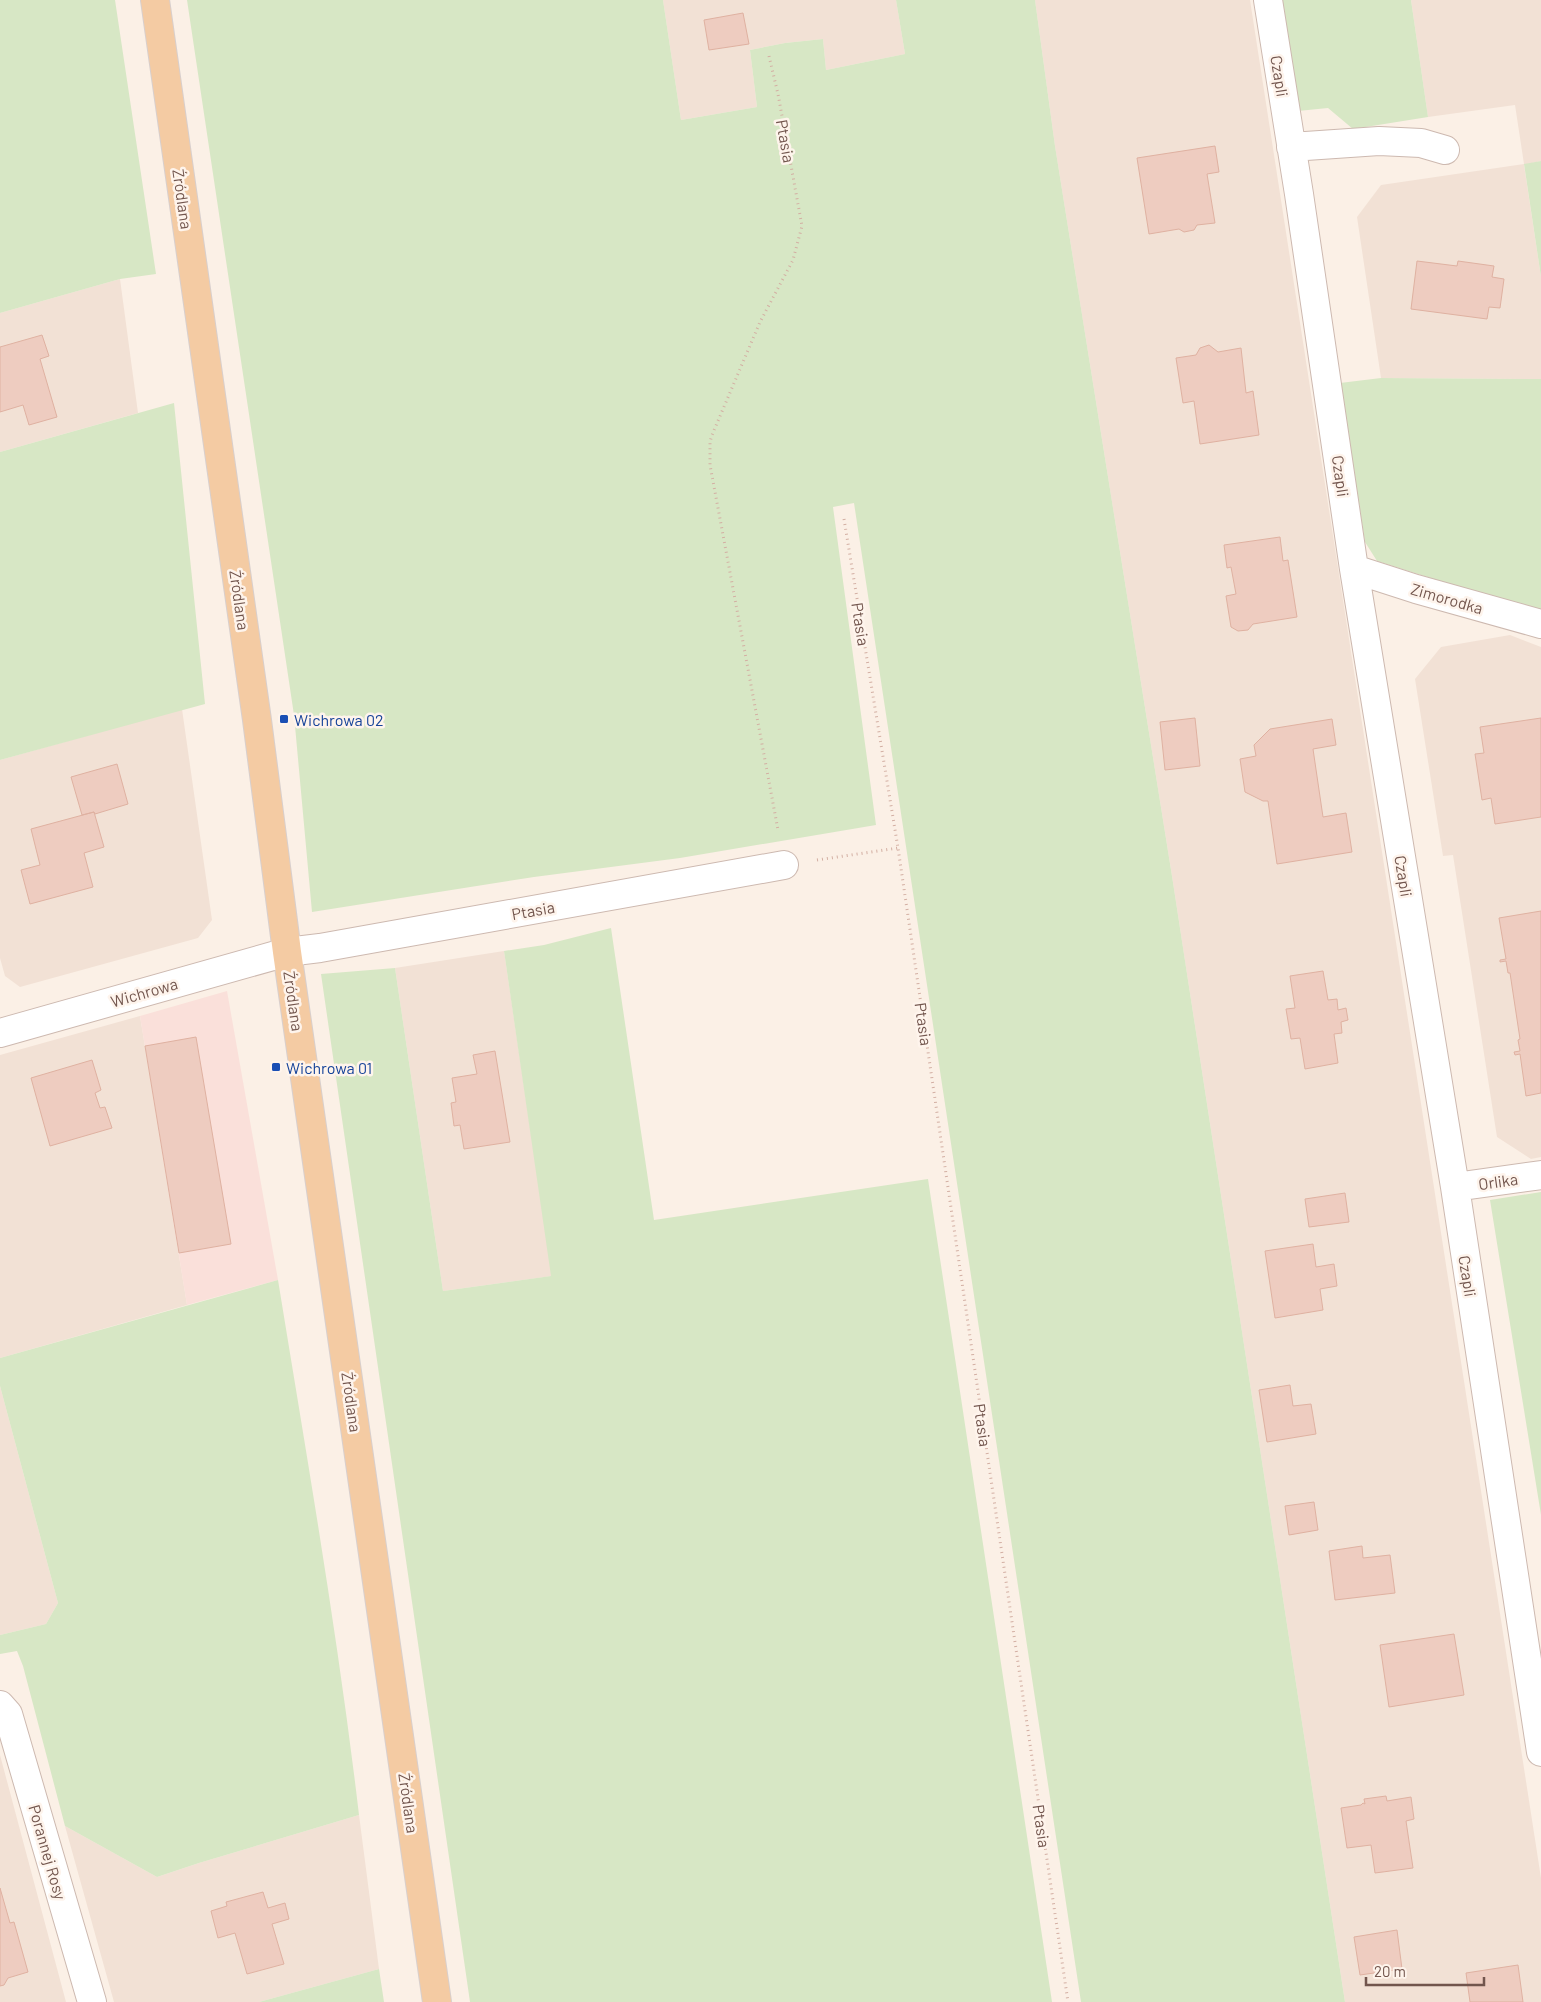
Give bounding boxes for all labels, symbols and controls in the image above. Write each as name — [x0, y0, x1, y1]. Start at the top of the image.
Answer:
street label: Czapli — [1267, 54, 1293, 98]
street label: Ptasia — [773, 118, 799, 164]
street label: Źródlana — [169, 168, 197, 230]
street label: Czapli — [1329, 454, 1353, 498]
street label: Źródlana — [226, 569, 254, 631]
street label: Zimorodka — [1409, 579, 1485, 617]
street label: Ptasia — [848, 601, 874, 647]
place label: Wichrowa 02 — [294, 710, 384, 729]
marker: Wichrowa 02 — [278, 713, 290, 725]
street label: Czapli — [1391, 854, 1417, 898]
street label: Ptasia — [510, 897, 556, 923]
street label: Źródlana — [280, 970, 308, 1032]
street label: Wichrowa — [108, 973, 180, 1011]
street label: Ptasia — [912, 1001, 936, 1047]
place label: Wichrowa 01 — [286, 1058, 372, 1077]
marker: Wichrowa 01 — [270, 1061, 282, 1073]
street label: Orlika — [1477, 1169, 1519, 1193]
street label: Czapli — [1455, 1254, 1481, 1298]
street label: Źródlana — [338, 1371, 366, 1433]
street label: Ptasia — [971, 1402, 995, 1448]
street label: Źródlana — [395, 1772, 423, 1834]
street label: Porannej Rosy — [25, 1802, 71, 1902]
street label: Ptasia — [1030, 1803, 1054, 1849]
scale bar — [1366, 1954, 1484, 1986]
text: 20 m — [1374, 1962, 1406, 1980]

